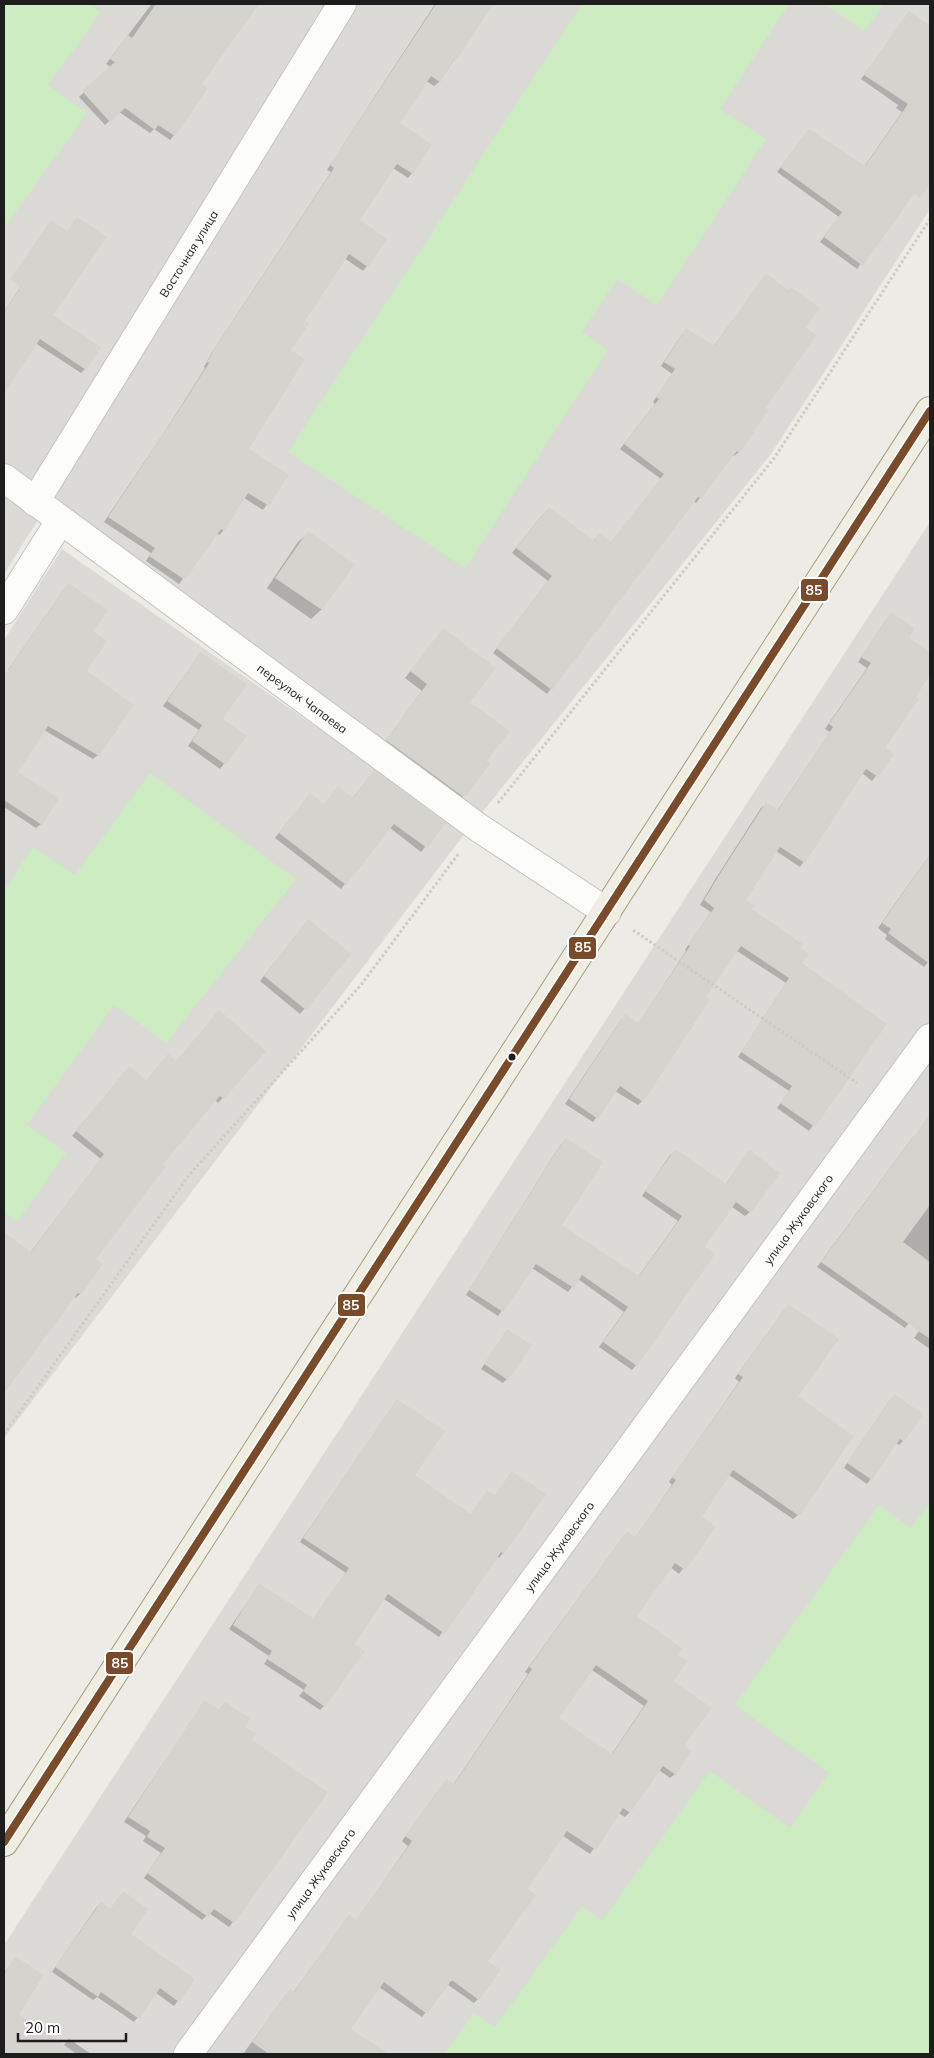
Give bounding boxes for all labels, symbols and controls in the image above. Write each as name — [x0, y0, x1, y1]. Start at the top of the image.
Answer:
street label: Восточная улица — [156, 207, 221, 300]
line badge: 85 — [800, 578, 829, 602]
text: 85 — [806, 581, 822, 599]
street label: переулок Чапаева — [255, 660, 351, 736]
line badge: 85 — [568, 936, 597, 960]
text: 85 — [575, 938, 591, 956]
unlabelled marker — [507, 1052, 517, 1062]
street label: улица Жуковского — [760, 1171, 836, 1267]
line badge: 85 — [337, 1293, 366, 1317]
text: 85 — [343, 1296, 359, 1314]
street label: улица Жуковского — [521, 1498, 597, 1594]
line badge: 85 — [105, 1651, 134, 1675]
text: 85 — [112, 1654, 128, 1672]
street label: улица Жуковского — [282, 1825, 358, 1921]
scale bar — [18, 2010, 125, 2042]
text: 20 m — [25, 2018, 60, 2037]

